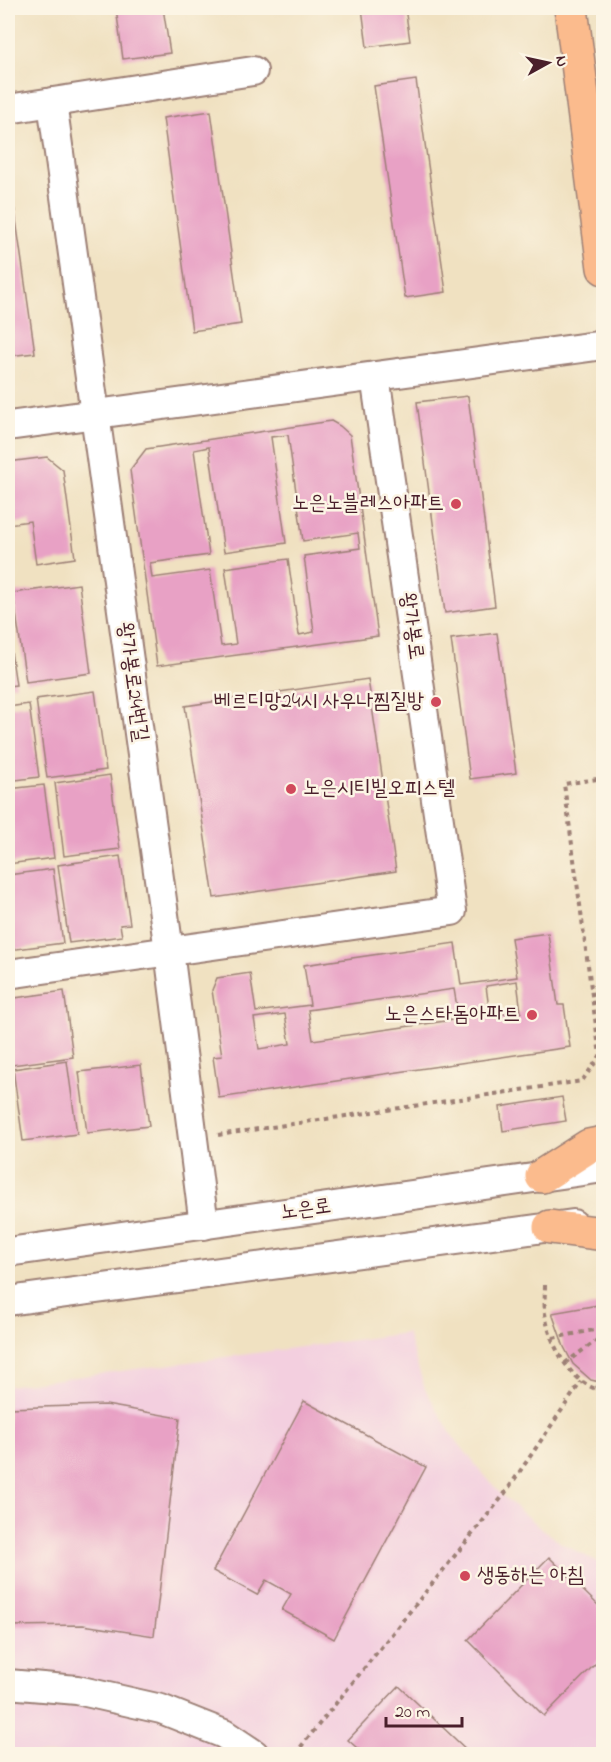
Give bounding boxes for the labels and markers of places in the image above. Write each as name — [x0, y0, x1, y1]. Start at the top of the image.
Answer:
place label: 노은노블레스아파트 — [292, 489, 444, 519]
marker: 노은노블레스아파트 — [449, 497, 463, 511]
place label: 베르디망24시 사우나찜질방 — [214, 687, 424, 717]
marker: 베르디망24시 사우나찜질방 — [429, 695, 443, 709]
place label: 노은시티빌오피스텔 — [303, 774, 455, 804]
marker: 노은시티빌오피스텔 — [284, 782, 298, 796]
place label: 노은스타돔아파트 — [385, 1000, 520, 1030]
marker: 노은스타돔아파트 — [525, 1008, 539, 1022]
place label: 생동하는 아침 — [477, 1561, 584, 1591]
marker: 생동하는 아침 — [458, 1569, 472, 1583]

